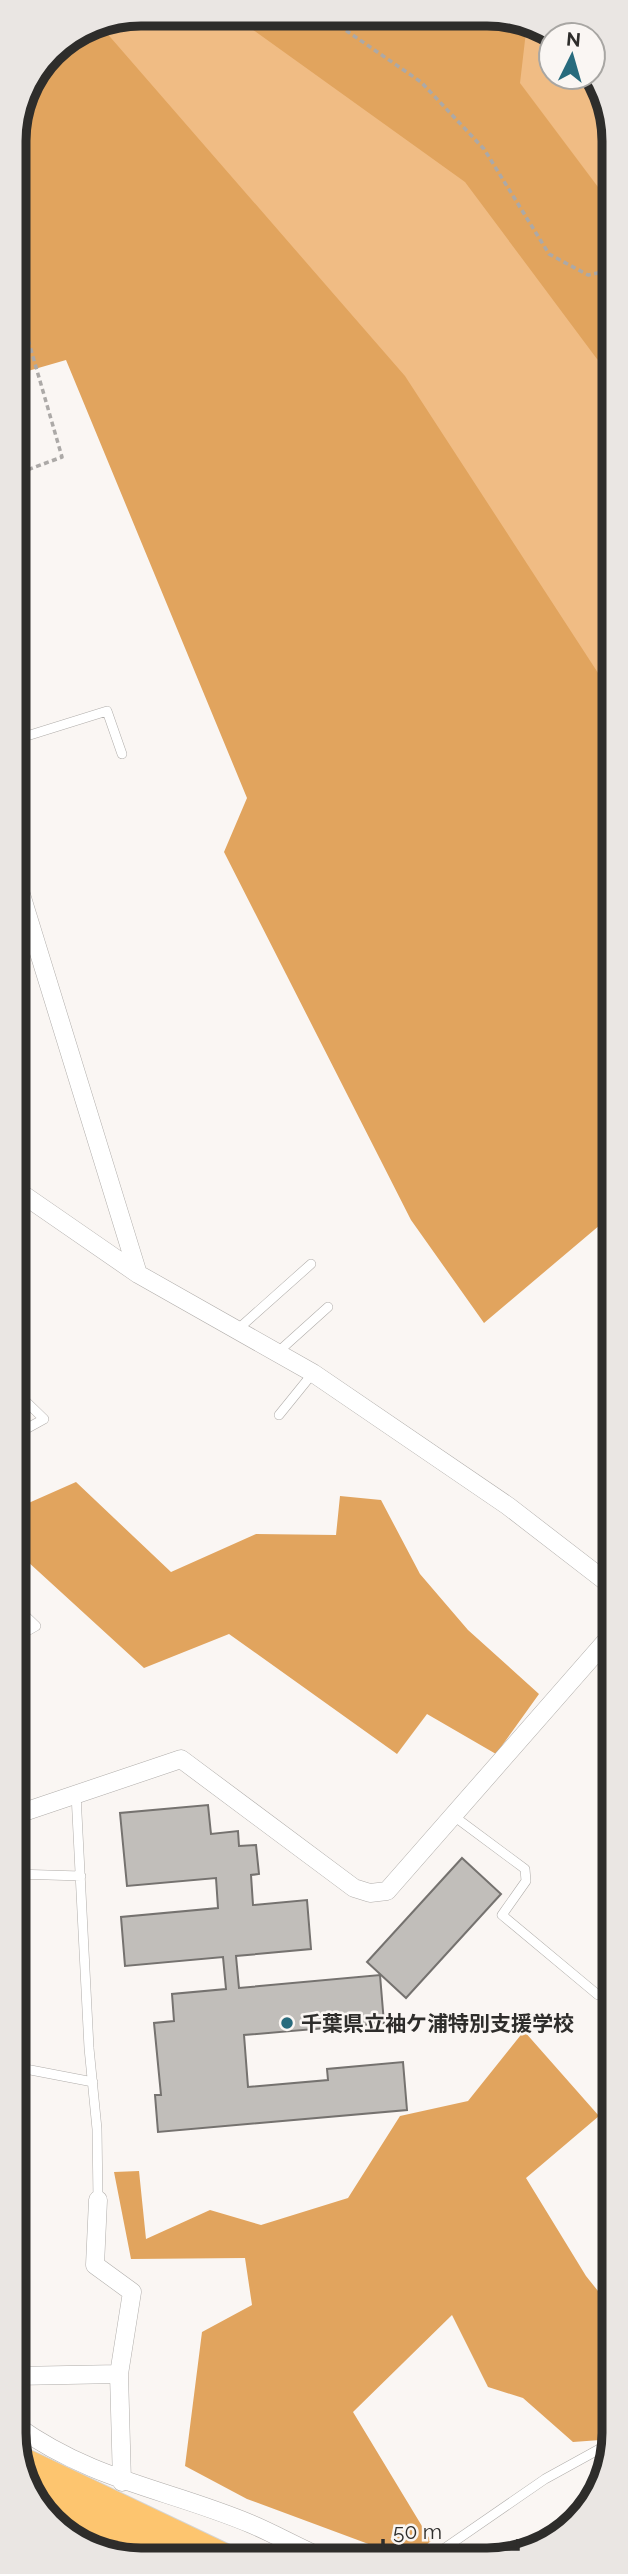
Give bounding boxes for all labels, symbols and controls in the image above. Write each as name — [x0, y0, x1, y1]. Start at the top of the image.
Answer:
north arrow — [537, 21, 607, 91]
text: N — [565, 27, 582, 51]
place label: 千葉県立袖ケ浦特別支援学校 — [301, 2011, 574, 2036]
marker: 千葉県立袖ケ浦特別支援学校 — [279, 2015, 295, 2031]
scale bar — [383, 2508, 518, 2552]
text: 50 m — [393, 2519, 442, 2544]

